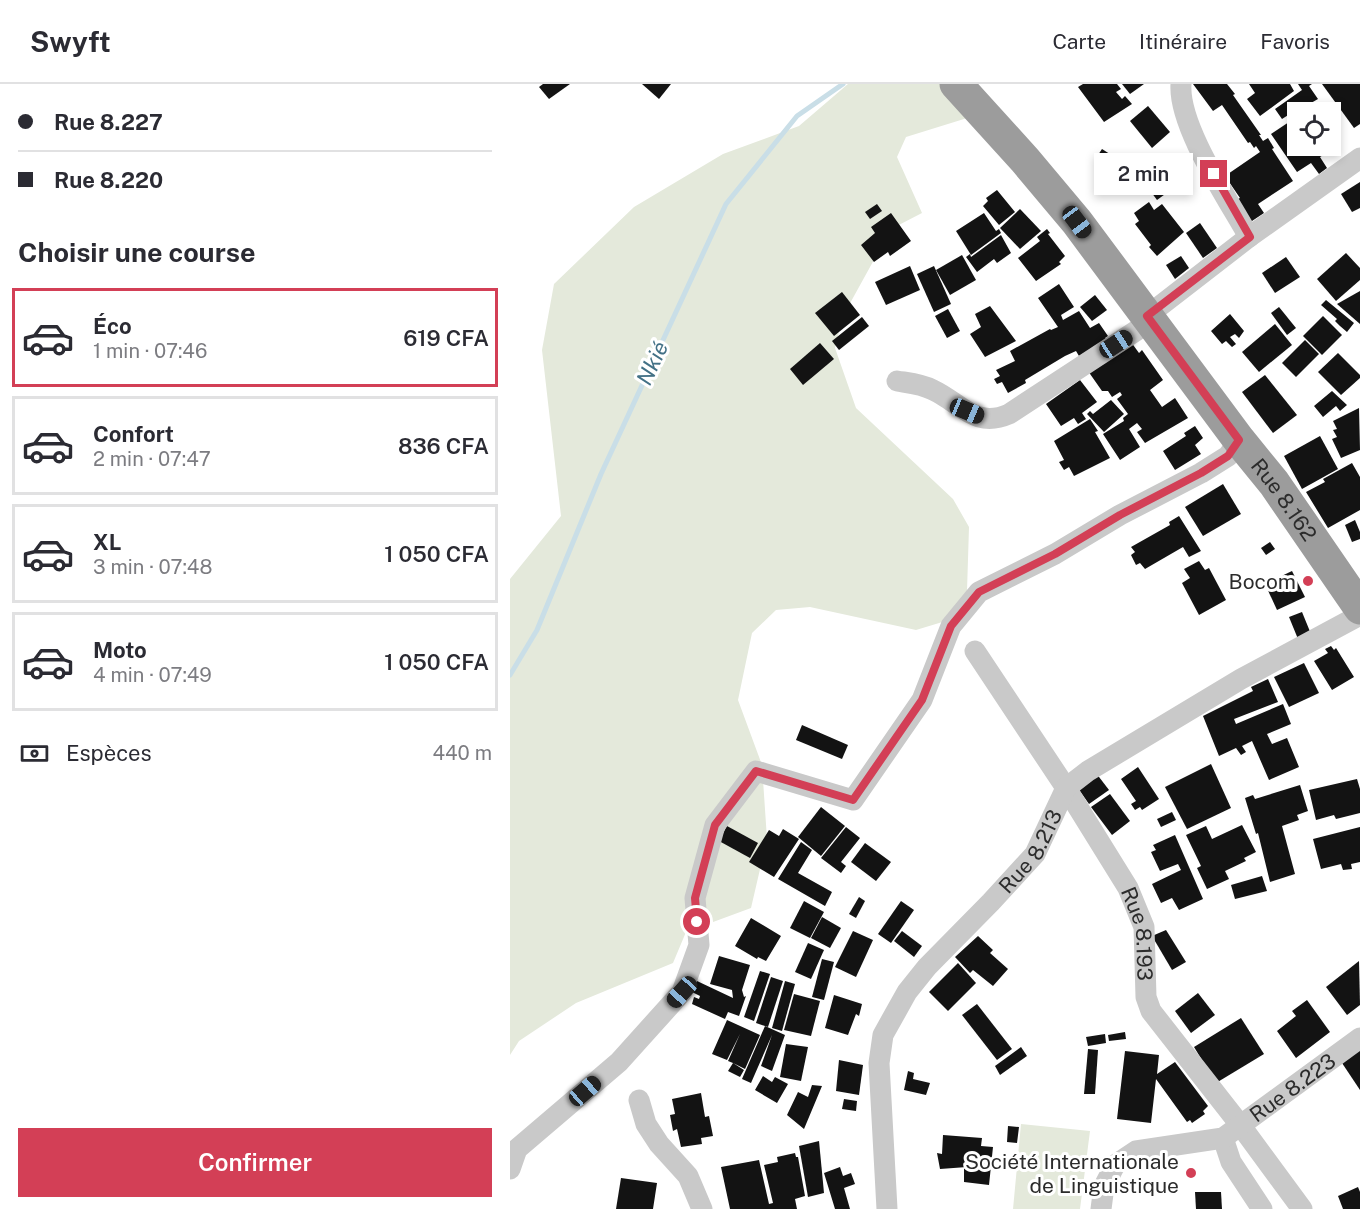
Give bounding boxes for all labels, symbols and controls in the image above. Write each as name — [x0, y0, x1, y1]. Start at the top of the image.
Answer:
text: Swyft — [30, 25, 111, 58]
text: Carte — [1052, 29, 1106, 54]
text: Itinéraire — [1139, 29, 1227, 54]
text: Favoris — [1260, 29, 1330, 54]
map controls — [1287, 102, 1341, 156]
button: locate — [1287, 102, 1341, 156]
text: Rue 8.227 — [54, 109, 163, 135]
callout: 2 min — [1094, 153, 1193, 195]
route end — [1200, 160, 1227, 187]
text: 2 min — [1118, 162, 1169, 186]
text: Rue 8.220 — [54, 167, 163, 193]
car — [1059, 202, 1095, 242]
text: Choisir une course — [18, 236, 256, 268]
icon: car — [21, 311, 75, 365]
text: Éco — [93, 313, 132, 339]
text: 619 CFA — [403, 325, 489, 351]
car — [1096, 327, 1136, 361]
water label: Nkié — [631, 337, 673, 389]
text: 1 min · 07:46 — [93, 339, 207, 363]
car — [947, 396, 987, 426]
icon: car — [21, 419, 75, 473]
text: Confort — [93, 421, 174, 447]
text: 836 CFA — [398, 433, 489, 459]
text: 2 min · 07:47 — [93, 447, 211, 471]
street label: Rue 8.162 — [1246, 453, 1322, 545]
icon: car — [21, 527, 75, 581]
text: XL — [93, 529, 121, 555]
text: 1 050 CFA — [384, 541, 489, 567]
text: 3 min · 07:48 — [93, 555, 212, 579]
place label: Bocom — [1229, 569, 1296, 594]
marker: Bocom — [1301, 574, 1315, 588]
icon: car — [21, 635, 75, 689]
text: Moto — [93, 637, 147, 663]
text: 1 050 CFA — [384, 649, 489, 675]
text: 4 min · 07:49 — [93, 663, 212, 687]
icon: cash — [18, 737, 51, 770]
text: Espèces — [66, 740, 152, 766]
text: 440 m — [432, 741, 492, 765]
street label: Rue 8.213 — [993, 805, 1067, 898]
street label: Rue 8.193 — [1116, 883, 1158, 981]
route start — [683, 908, 710, 935]
car — [663, 973, 701, 1011]
street label: Rue 8.223 — [1245, 1048, 1340, 1127]
car — [566, 1072, 604, 1110]
button: Confirmer — [18, 1128, 492, 1197]
place label: Société Internationale de Linguistique — [965, 1149, 1179, 1198]
marker: Société Internationale de Linguistique — [1184, 1166, 1198, 1180]

